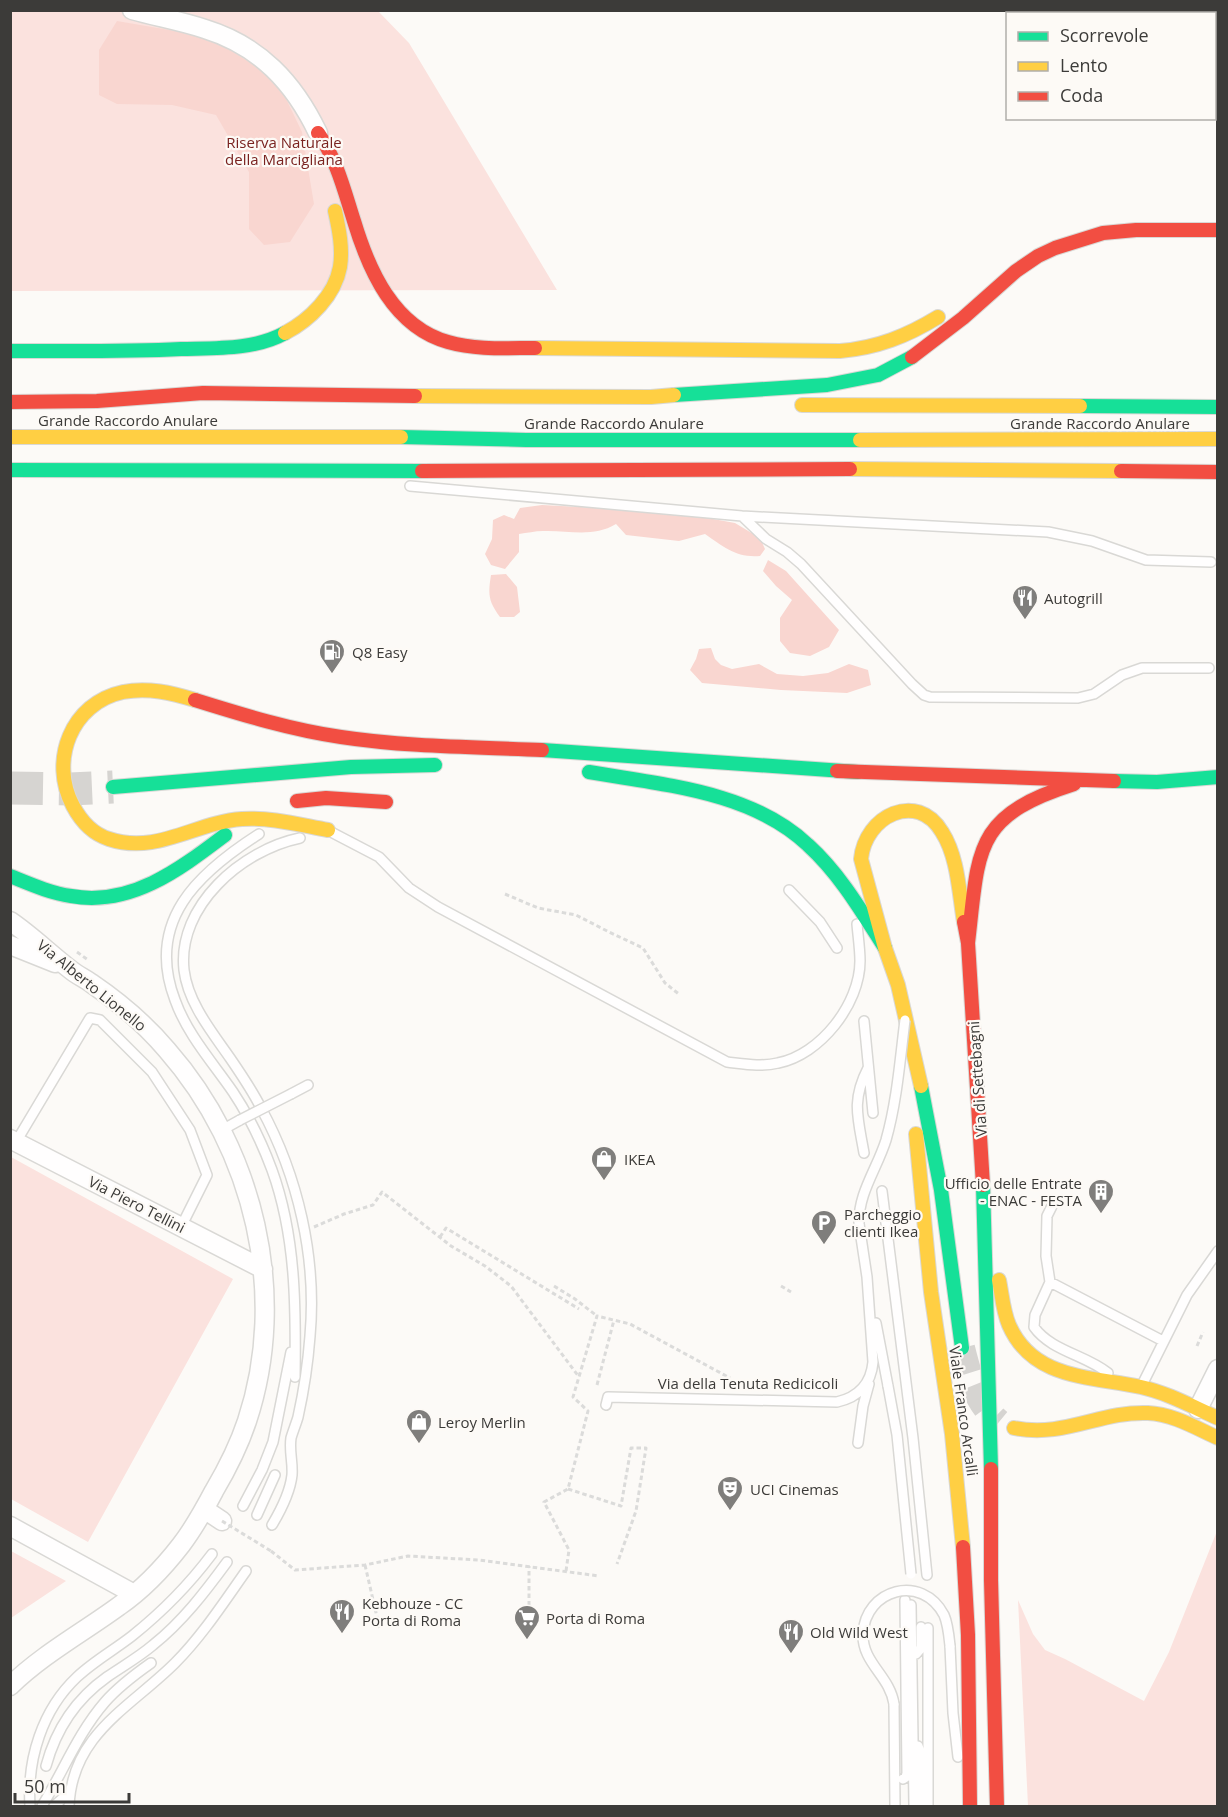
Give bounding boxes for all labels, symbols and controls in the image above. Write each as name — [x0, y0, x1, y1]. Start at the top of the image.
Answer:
legend — [1006, 12, 1216, 120]
text: Scorrevole — [1060, 23, 1149, 47]
text: Lento — [1060, 53, 1108, 77]
text: Coda — [1060, 83, 1103, 107]
park label: Riserva Naturale della Marcigliana — [225, 132, 343, 169]
street label: Grande Raccordo Anulare — [38, 410, 218, 430]
street label: Grande Raccordo Anulare — [524, 413, 704, 433]
street label: Grande Raccordo Anulare — [1010, 413, 1190, 433]
restaurant icon: Autogrill — [1010, 583, 1040, 621]
place label: Autogrill — [1044, 588, 1103, 608]
fuel station icon: Q8 Easy — [317, 637, 347, 675]
place label: Q8 Easy — [352, 642, 408, 662]
street label: Via Alberto Lionello — [33, 935, 151, 1035]
street label: Via di Settebagni — [963, 1020, 991, 1138]
shop icon: IKEA — [589, 1144, 619, 1182]
place label: IKEA — [624, 1149, 656, 1169]
street label: Via Piero Tellini — [85, 1171, 189, 1237]
place label: Ufficio delle Entrate - ENAC - FESTA — [945, 1173, 1083, 1210]
building icon: Ufficio delle Entrate - ENAC - FESTA — [1086, 1177, 1116, 1215]
place label: Parcheggio clienti Ikea — [844, 1204, 921, 1241]
parking icon: Parcheggio clienti Ikea — [809, 1208, 839, 1246]
street label: Viale Franco Arcalli — [945, 1345, 983, 1477]
street label: Via della Tenuta Redicicoli — [658, 1373, 838, 1393]
shop icon: Leroy Merlin — [404, 1407, 434, 1445]
place label: Leroy Merlin — [438, 1412, 526, 1432]
theatre icon: UCI Cinemas — [715, 1474, 745, 1512]
place label: UCI Cinemas — [750, 1479, 839, 1499]
place label: Kebhouze - CC Porta di Roma — [362, 1593, 463, 1630]
restaurant icon: Kebhouze - CC Porta di Roma — [327, 1597, 357, 1635]
supermarket icon: Porta di Roma — [512, 1603, 542, 1641]
place label: Porta di Roma — [546, 1608, 645, 1628]
restaurant icon: Old Wild West — [776, 1617, 806, 1655]
place label: Old Wild West — [810, 1622, 908, 1642]
scale bar — [15, 1766, 129, 1804]
text: 50 m — [24, 1774, 66, 1798]

